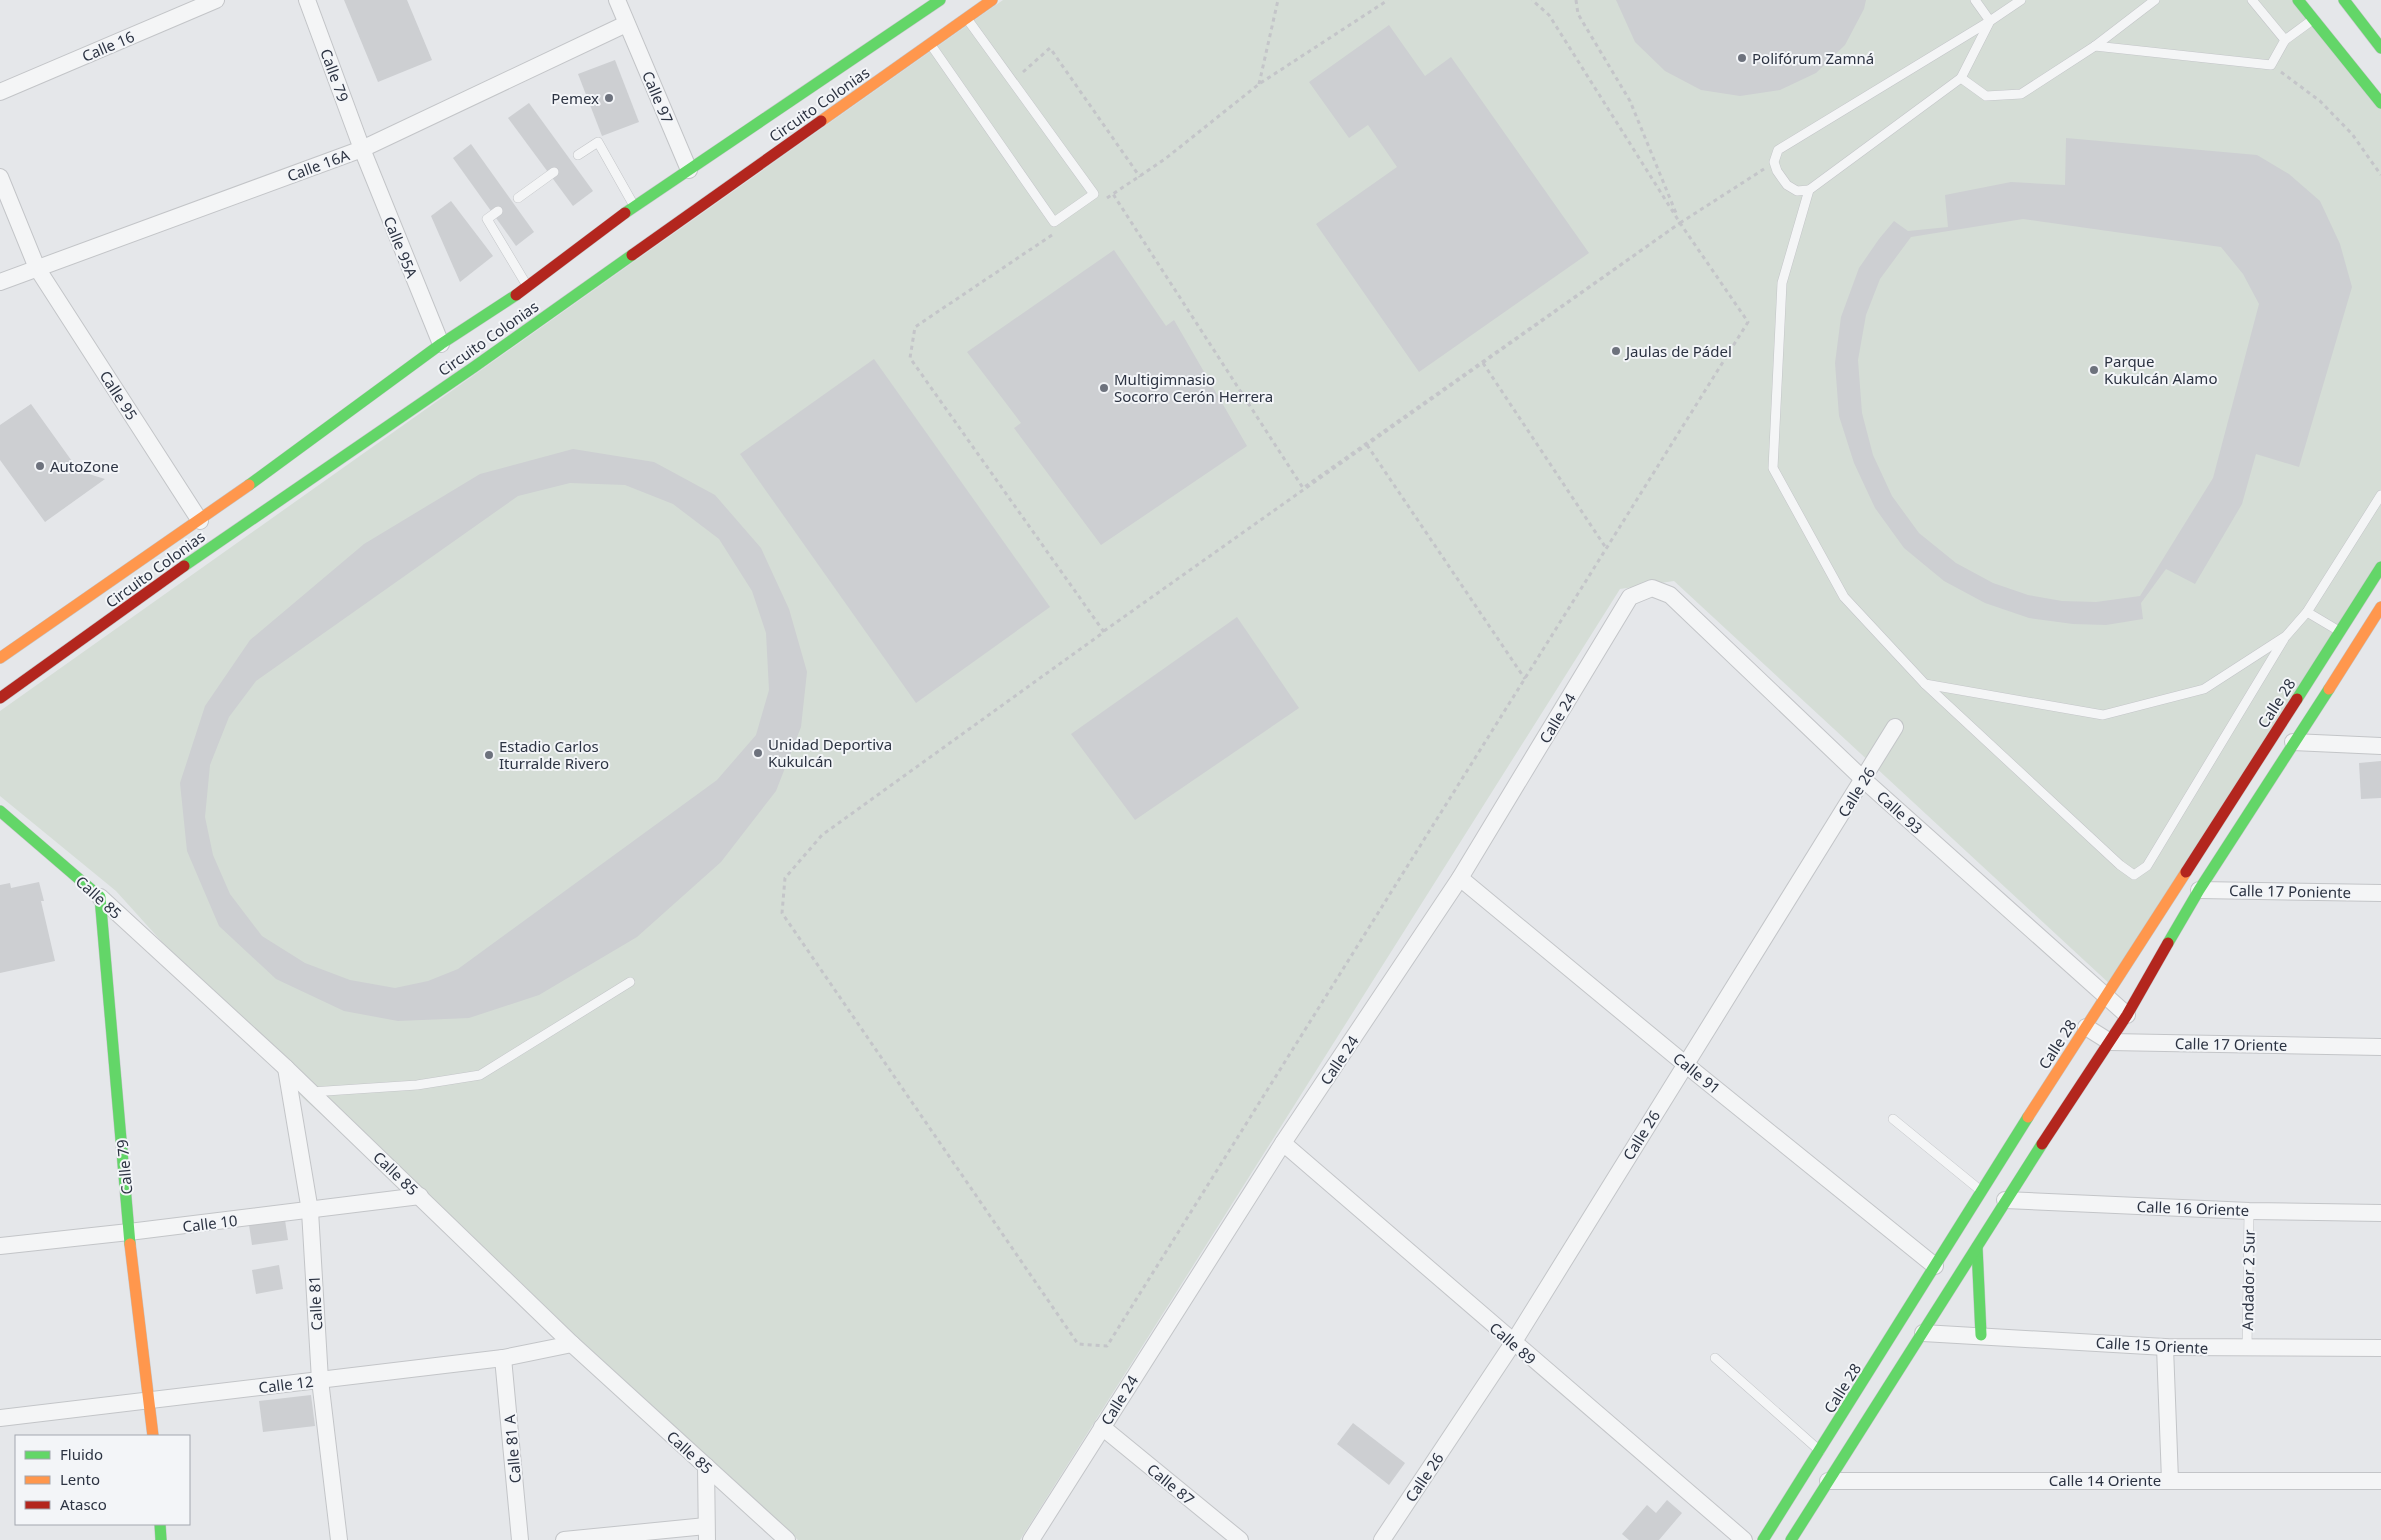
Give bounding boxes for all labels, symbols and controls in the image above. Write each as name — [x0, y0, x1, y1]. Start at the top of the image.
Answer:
street label: Calle 16 — [79, 26, 137, 66]
street label: Calle 79 — [316, 46, 354, 104]
place label: Polifórum Zamná — [1752, 48, 1874, 68]
marker: Polifórum Zamná — [1736, 52, 1748, 64]
street label: Circuito Colonias — [765, 62, 873, 146]
street label: Calle 97 — [638, 68, 678, 126]
place label: Pemex — [551, 88, 599, 108]
marker: Pemex — [603, 92, 615, 104]
street label: Calle 16A — [284, 144, 352, 185]
street label: Calle 95A — [380, 213, 423, 281]
street label: Circuito Colonias — [434, 296, 542, 380]
place label: Jaulas de Pádel — [1624, 341, 1732, 361]
marker: Jaulas de Pádel — [1610, 345, 1622, 357]
place label: Parque Kukulcán Alamo — [2104, 351, 2217, 388]
marker: Parque Kukulcán Alamo — [2088, 364, 2100, 376]
street label: Calle 95 — [96, 366, 142, 424]
place label: Multigimnasio Socorro Cerón Herrera — [1114, 369, 1273, 406]
marker: Multigimnasio Socorro Cerón Herrera — [1098, 382, 1110, 394]
place label: AutoZone — [50, 456, 119, 476]
marker: AutoZone — [34, 460, 46, 472]
street label: Circuito Colonias — [101, 526, 209, 612]
street label: Calle 28 — [2253, 674, 2299, 732]
street label: Calle 24 — [1534, 689, 1580, 747]
place label: Unidad Deportiva Kukulcán — [768, 734, 892, 771]
place label: Estadio Carlos Iturralde Rivero — [499, 736, 609, 773]
marker: Unidad Deportiva Kukulcán — [752, 747, 764, 759]
marker: Estadio Carlos Iturralde Rivero — [483, 749, 495, 761]
street label: Calle 26 — [1833, 763, 1879, 821]
street label: Calle 93 — [1873, 786, 1927, 838]
street label: Calle 85 — [72, 871, 126, 923]
street label: Calle 17 Poniente — [2229, 880, 2351, 902]
street label: Calle 28 — [2034, 1015, 2080, 1073]
street label: Calle 24 — [1315, 1031, 1363, 1088]
street label: Calle 17 Oriente — [2175, 1033, 2287, 1055]
street label: Calle 91 — [1669, 1048, 1725, 1098]
street label: Calle 26 — [1618, 1106, 1664, 1164]
street label: Calle 79 — [112, 1139, 136, 1195]
street label: Calle 85 — [369, 1147, 423, 1199]
street label: Calle 16 Oriente — [2136, 1196, 2250, 1220]
street label: Calle 10 — [181, 1210, 239, 1236]
street label: Andador 2 Sur — [2237, 1229, 2259, 1331]
street label: Calle 81 — [304, 1275, 326, 1331]
street label: Calle 89 — [1486, 1317, 1540, 1369]
street label: Calle 15 Oriente — [2095, 1332, 2209, 1358]
street label: Calle 28 — [1819, 1359, 1865, 1417]
street label: Calle 12 — [257, 1371, 315, 1397]
street label: Calle 24 — [1096, 1371, 1142, 1429]
street label: Calle 81 A — [499, 1414, 525, 1484]
street label: Calle 85 — [663, 1426, 717, 1478]
legend — [15, 1435, 190, 1525]
text: Fluido — [60, 1444, 103, 1464]
street label: Calle 26 — [1400, 1449, 1448, 1505]
street label: Calle 87 — [1143, 1459, 1199, 1509]
text: Lento — [60, 1469, 100, 1489]
street label: Calle 14 Oriente — [2049, 1470, 2161, 1490]
text: Atasco — [60, 1494, 107, 1514]

